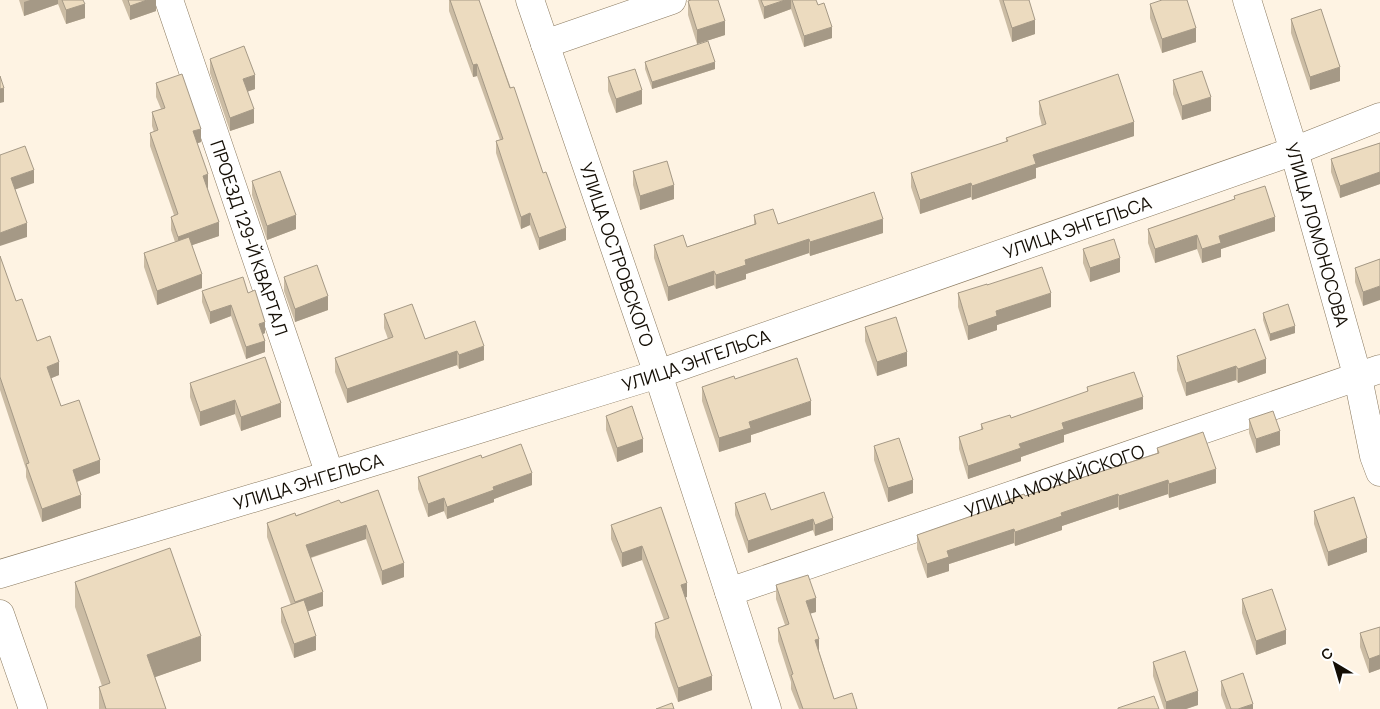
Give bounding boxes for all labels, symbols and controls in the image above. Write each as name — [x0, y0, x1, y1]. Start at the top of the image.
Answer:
street label: ПРОЕЗД 129-Й КВАРТАЛ — [205, 137, 294, 339]
street label: УЛИЦА ЛОМОНОСОВА — [1280, 139, 1355, 330]
street label: УЛИЦА ОСТРОВСКОГО — [574, 159, 660, 350]
street label: УЛИЦА ЭНГЕЛЬСА — [1000, 190, 1155, 264]
street label: УЛИЦА ЭНГЕЛЬСА — [619, 323, 774, 396]
street label: УЛИЦА МОЖАЙСКОГО — [961, 439, 1147, 522]
street label: УЛИЦА ЭНГЕЛЬСА — [231, 447, 387, 515]
north arrow — [1310, 639, 1360, 689]
text: С — [1317, 643, 1337, 664]

